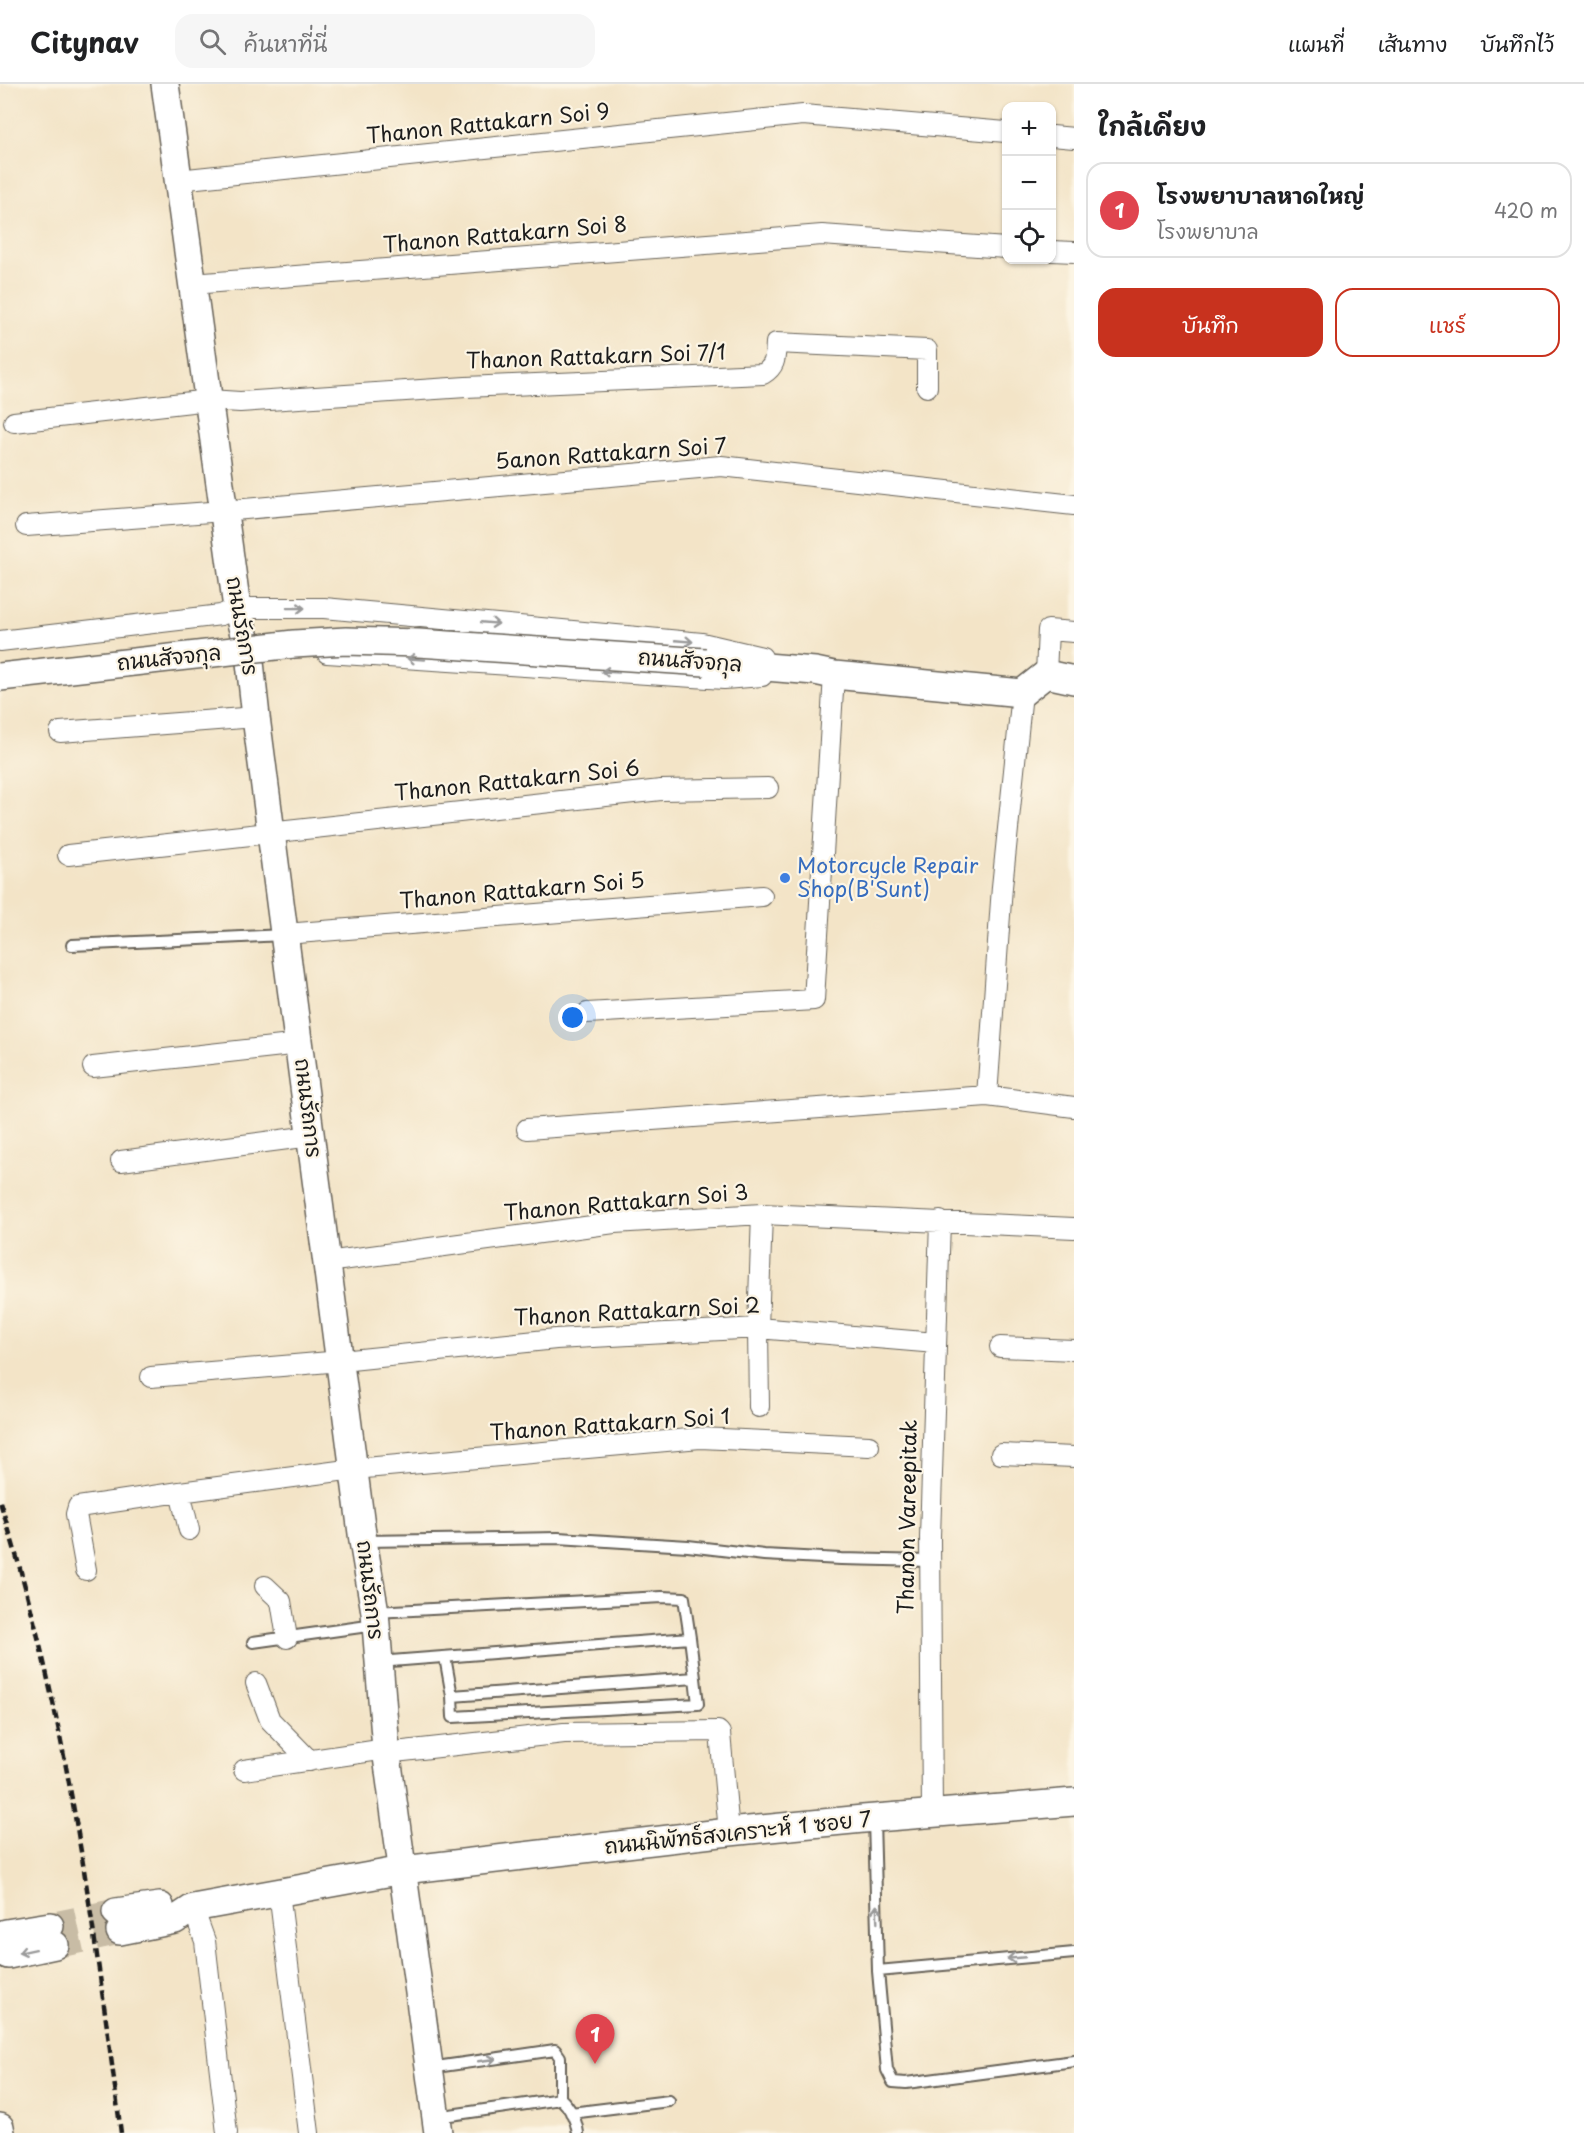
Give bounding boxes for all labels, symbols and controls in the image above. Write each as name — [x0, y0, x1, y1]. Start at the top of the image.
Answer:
search box — [175, 14, 595, 68]
text: Citynav — [30, 20, 139, 63]
icon: search — [196, 25, 229, 58]
text: ค้นหาที่นี่ — [244, 26, 327, 59]
text: แผนที่ — [1288, 27, 1345, 59]
text: เส้นทาง — [1378, 27, 1447, 59]
text: บันทึกไว้ — [1480, 27, 1554, 59]
street label: Thanon Rattakarn Soi 9 — [365, 93, 611, 151]
map controls — [1002, 102, 1056, 264]
button: + — [1002, 102, 1056, 156]
text: ใกล้เคียง — [1098, 106, 1206, 145]
button: − — [1002, 156, 1056, 210]
text: โรงพยาบาลหาดใหญ่ — [1157, 178, 1364, 211]
text: 1 — [1115, 195, 1124, 225]
text: 420 m — [1494, 195, 1558, 225]
street label: Thanon Rattakarn Soi 8 — [382, 206, 628, 260]
button: locate — [1002, 210, 1056, 264]
text: โรงพยาบาล — [1157, 216, 1258, 246]
button: บันทึก — [1098, 288, 1323, 357]
button: แชร์ — [1335, 288, 1560, 357]
street label: Thanon Rattakarn Soi 7/1 — [465, 334, 727, 376]
street label: 5anon Rattakarn Soi 7 — [494, 428, 728, 476]
street label: ถนนรัถการ — [220, 574, 268, 678]
one-way arrow — [285, 602, 305, 614]
one-way arrow — [479, 618, 499, 629]
street label: ถนนสัจจกุล — [115, 635, 223, 679]
one-way arrow — [674, 636, 693, 647]
street label: ถนนสัจจกุล — [637, 639, 743, 681]
one-way arrow — [406, 653, 426, 664]
one-way arrow — [601, 666, 621, 677]
street label: Thanon Rattakarn Soi 6 — [393, 750, 641, 808]
place label: Motorcycle Repair Shop(B'Sunt) — [797, 848, 979, 904]
street label: Thanon Rattakarn Soi 5 — [398, 862, 646, 916]
marker: Motorcycle Repair Shop(B'Sunt) — [778, 871, 792, 885]
your location — [558, 1003, 587, 1032]
street label: ถนนรัถการ — [288, 1056, 332, 1159]
street label: Thanon Rattakarn Soi 3 — [502, 1174, 749, 1228]
street label: Thanon Rattakarn Soi 2 — [513, 1288, 761, 1332]
street label: Thanon Rattakarn Soi 1 — [489, 1399, 731, 1447]
street label: Thanon Vareepitak — [888, 1419, 924, 1615]
street label: ถนนรัถการ — [350, 1538, 394, 1641]
street label: ถนนนิพัทธ์สงเคราะห์ 1 ซอย 7 — [603, 1801, 873, 1861]
one-way arrow — [871, 1904, 882, 1924]
one-way arrow — [18, 1946, 37, 1958]
one-way arrow — [1006, 1953, 1026, 1964]
pin: 1 — [576, 2014, 614, 2064]
one-way arrow — [477, 2054, 496, 2065]

